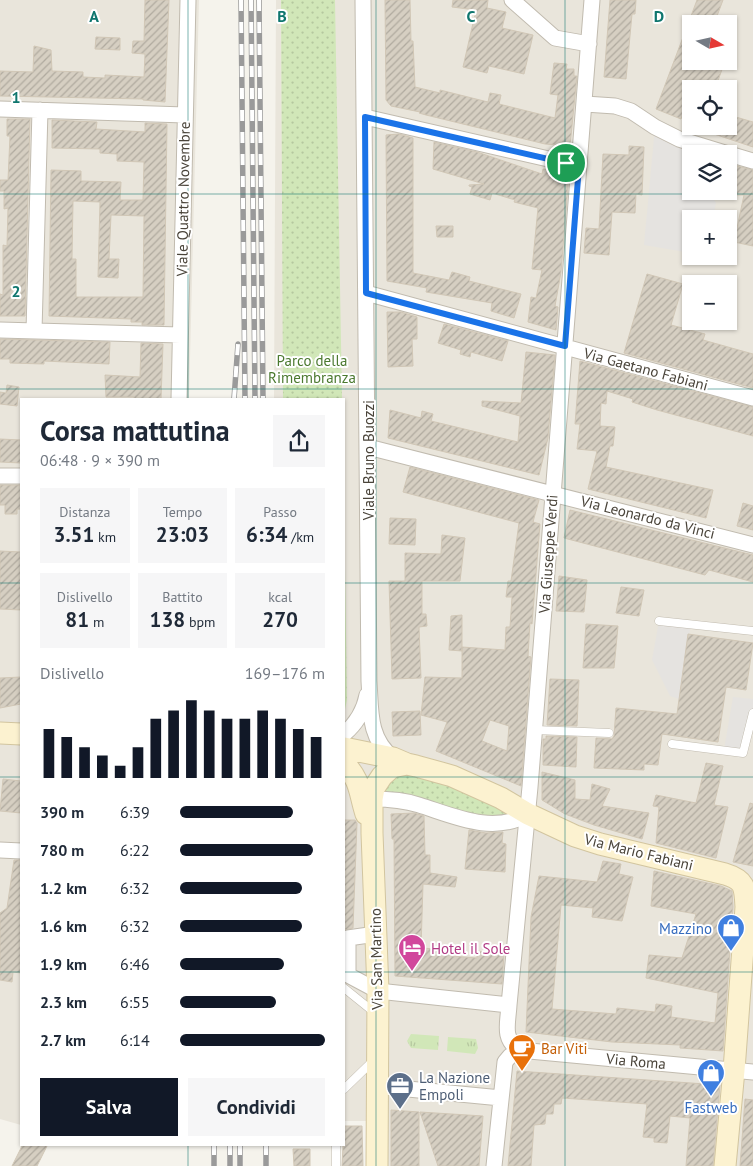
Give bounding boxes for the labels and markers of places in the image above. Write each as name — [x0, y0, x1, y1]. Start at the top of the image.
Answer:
pin — [545, 142, 587, 184]
shop icon: Mazzino — [716, 913, 746, 952]
place label: Mazzino — [659, 919, 712, 938]
hotel icon: Hotel il Sole — [397, 933, 427, 972]
place label: Hotel il Sole — [431, 939, 510, 958]
cafe icon: Bar Viti — [507, 1033, 537, 1072]
place label: Bar Viti — [541, 1039, 588, 1058]
shop icon: Fastweb — [696, 1058, 726, 1097]
place label: La Nazione Empoli — [419, 1068, 490, 1104]
office icon: La Nazione Empoli — [385, 1071, 415, 1110]
place label: Fastweb — [684, 1098, 738, 1117]

